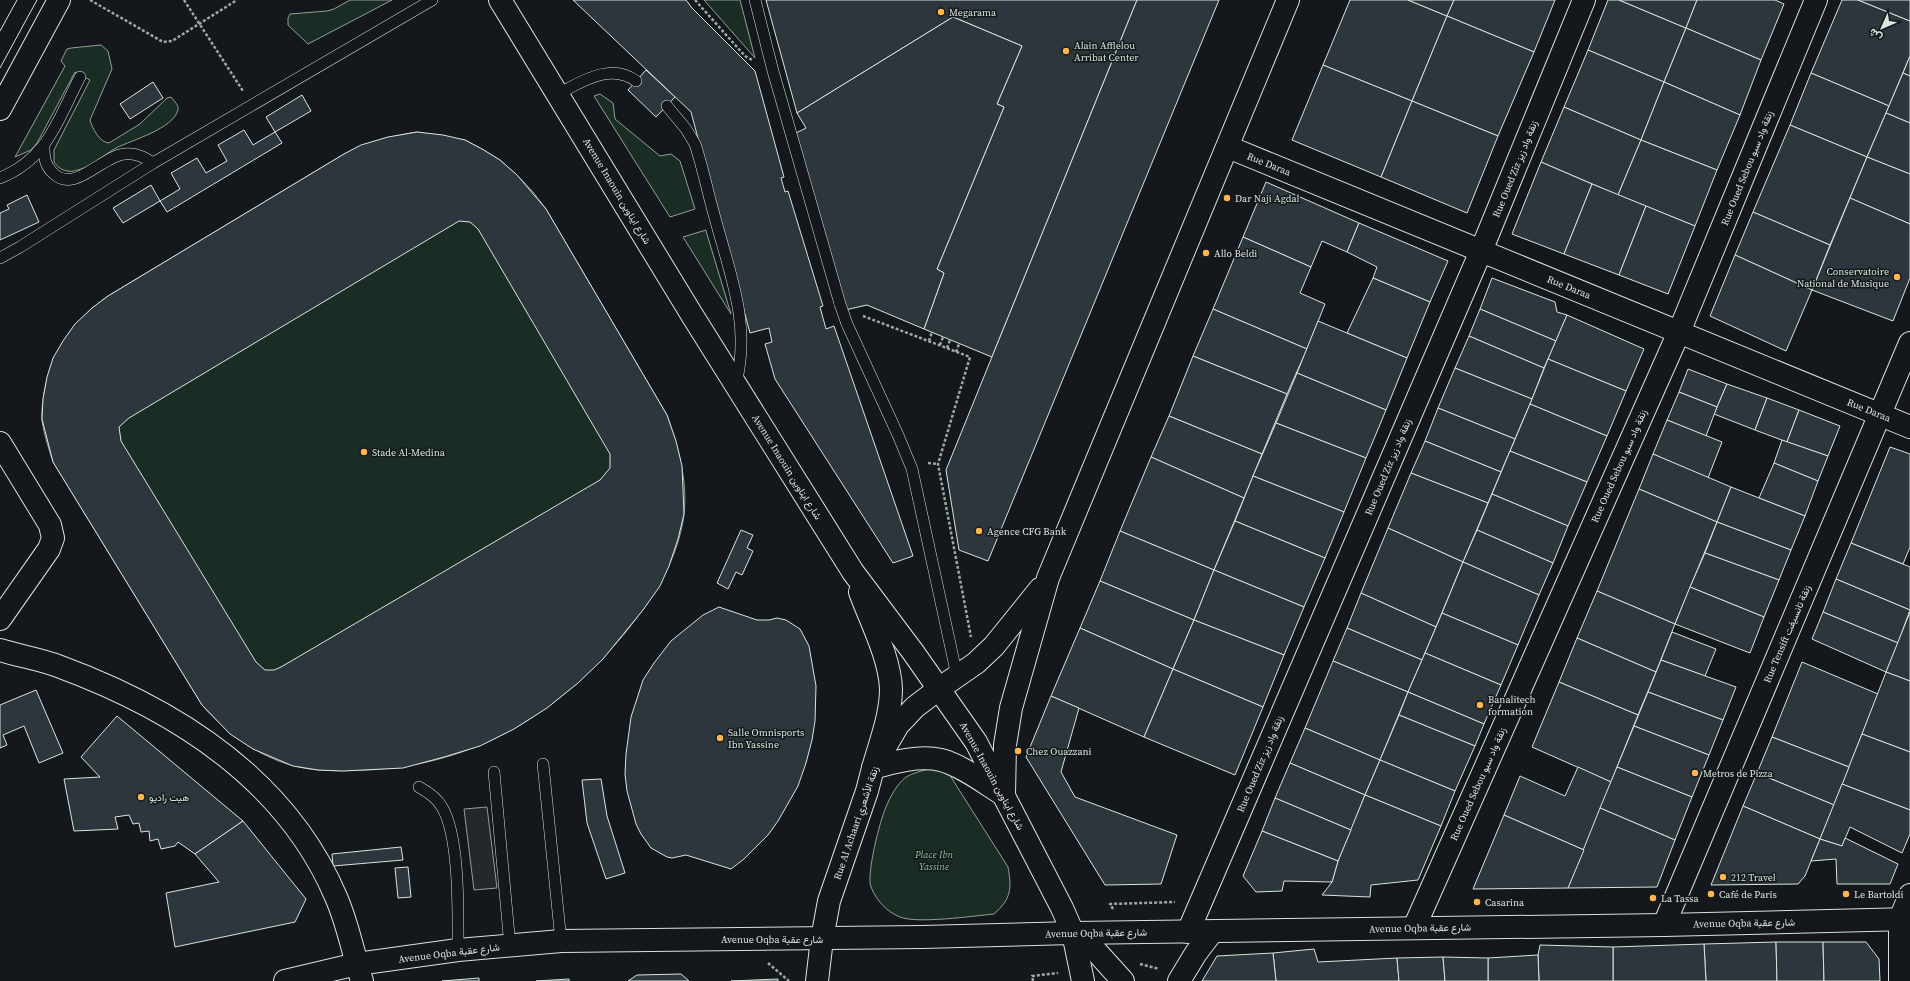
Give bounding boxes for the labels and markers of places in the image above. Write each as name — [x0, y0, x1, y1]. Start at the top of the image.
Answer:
place label: Megarama — [949, 6, 997, 19]
marker: Megarama — [936, 7, 946, 17]
place label: Alain Afflelou Arribat Center — [1074, 39, 1139, 64]
marker: Alain Afflelou Arribat Center — [1061, 46, 1071, 56]
place label: Dar Naji Agdal — [1235, 192, 1299, 205]
marker: Dar Naji Agdal — [1222, 193, 1232, 203]
place label: Allo Beldi — [1214, 247, 1257, 260]
marker: Allo Beldi — [1201, 248, 1211, 258]
place label: Conservatoire National de Musique — [1797, 265, 1889, 290]
marker: Conservatoire National de Musique — [1892, 272, 1902, 282]
place label: Stade Al-Medina — [372, 446, 446, 459]
marker: Stade Al-Medina — [359, 447, 369, 457]
place label: Agence CFG Bank — [987, 525, 1067, 538]
marker: Agence CFG Bank — [974, 526, 984, 536]
place label: Banalitech formation — [1488, 693, 1536, 718]
marker: Banalitech formation — [1475, 700, 1485, 710]
place label: Salle Omnisports Ibn Yassine — [728, 726, 804, 751]
marker: Salle Omnisports Ibn Yassine — [715, 733, 725, 743]
place label: Chez Ouazzani — [1026, 745, 1092, 758]
marker: Chez Ouazzani — [1013, 746, 1023, 756]
place label: Metros de Pizza — [1703, 767, 1774, 780]
marker: Metros de Pizza — [1690, 768, 1700, 778]
place label: هيت راديو — [149, 791, 189, 804]
marker: هيت راديو — [136, 792, 146, 802]
place label: 212 Travel — [1731, 871, 1776, 884]
marker: 212 Travel — [1718, 872, 1728, 882]
place label: Café de Paris — [1719, 888, 1777, 901]
place label: Le Bartoldi — [1854, 888, 1903, 901]
marker: Café de Paris — [1706, 889, 1716, 899]
marker: Le Bartoldi — [1841, 889, 1851, 899]
place label: La Tassa — [1661, 892, 1700, 905]
marker: La Tassa — [1648, 893, 1658, 903]
place label: Casarina — [1485, 896, 1525, 909]
marker: Casarina — [1472, 897, 1482, 907]

